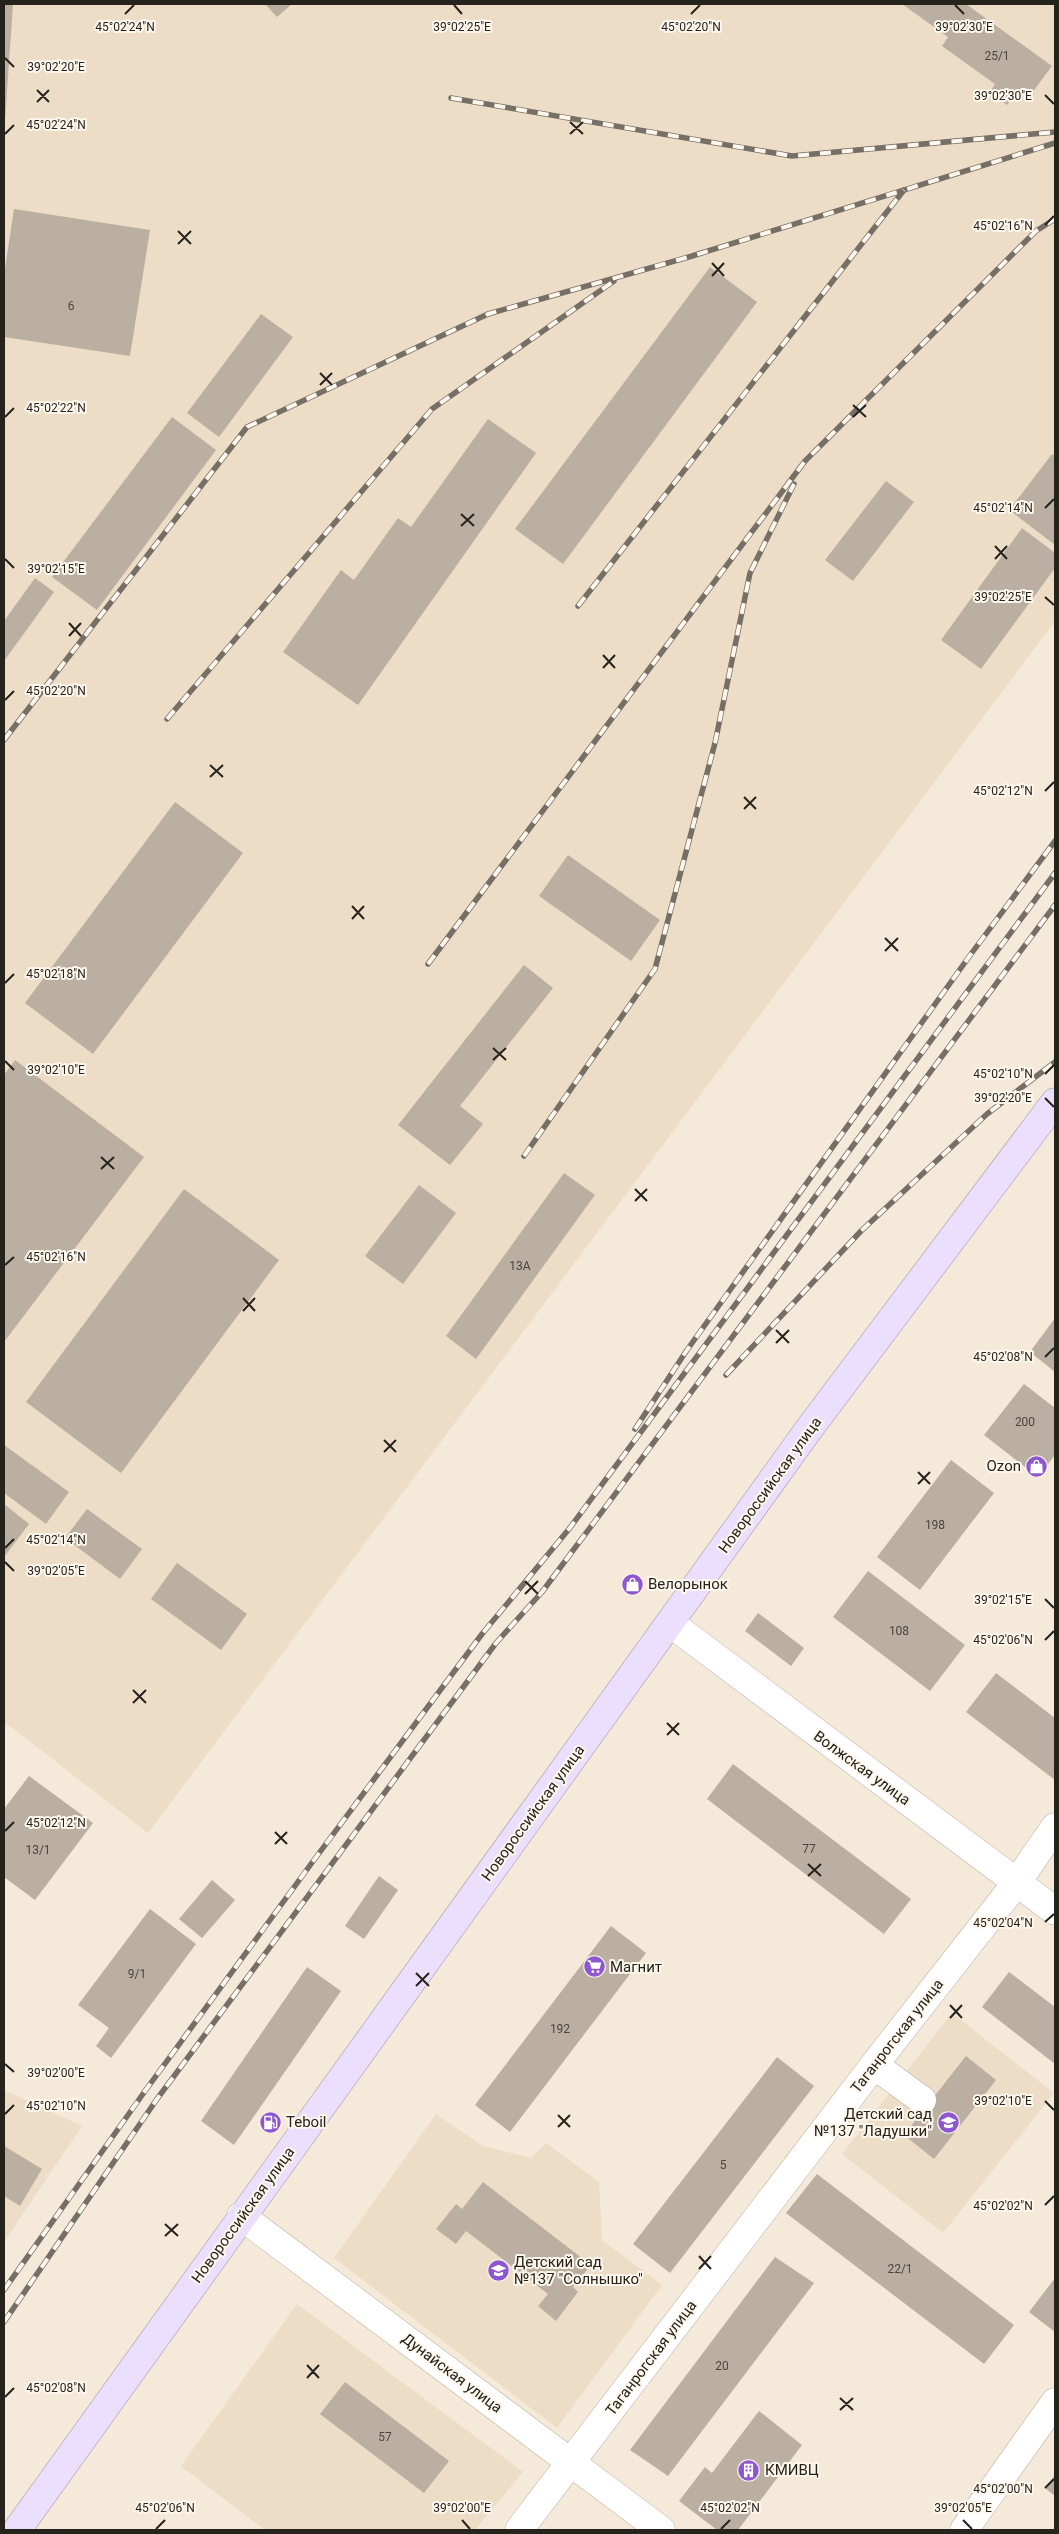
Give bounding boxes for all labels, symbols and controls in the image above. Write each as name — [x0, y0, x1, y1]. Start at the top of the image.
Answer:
text: 45°02'24"N — [95, 20, 155, 34]
text: 39°02'25"E — [433, 20, 491, 34]
text: 45°02'20"N — [661, 20, 721, 34]
text: 39°02'30"E — [935, 20, 993, 34]
house number: 25/1 — [984, 49, 1010, 63]
text: 39°02'20"E — [27, 60, 85, 74]
text: 39°02'30"E — [974, 89, 1032, 103]
text: 45°02'24"N — [26, 118, 86, 132]
text: 45°02'16"N — [973, 219, 1033, 233]
house number: 6 — [68, 299, 75, 313]
text: 45°02'22"N — [26, 401, 86, 415]
text: 45°02'14"N — [973, 501, 1033, 515]
text: 39°02'15"E — [27, 562, 85, 576]
text: 39°02'25"E — [974, 590, 1032, 604]
text: 45°02'20"N — [26, 684, 86, 698]
text: 45°02'12"N — [973, 784, 1033, 798]
text: 45°02'18"N — [26, 967, 86, 981]
text: 39°02'10"E — [27, 1063, 85, 1077]
text: 45°02'10"N — [973, 1067, 1033, 1081]
text: 39°02'20"E — [974, 1091, 1032, 1105]
text: 45°02'16"N — [26, 1250, 86, 1264]
house number: 13А — [509, 1259, 531, 1273]
text: 45°02'08"N — [973, 1350, 1033, 1364]
street label: Новороссийская улица — [715, 1414, 825, 1556]
house number: 200 — [1015, 1415, 1035, 1429]
shop icon: Ozon — [1025, 1454, 1049, 1478]
place label: Ozon — [987, 1457, 1021, 1475]
house number: 198 — [925, 1518, 945, 1532]
text: 45°02'14"N — [26, 1533, 86, 1547]
text: 39°02'05"E — [27, 1564, 85, 1578]
shop icon: Велорынок — [620, 1572, 644, 1596]
place label: Велорынок — [648, 1575, 728, 1593]
text: 39°02'15"E — [974, 1593, 1032, 1607]
house number: 108 — [889, 1624, 909, 1638]
text: 45°02'06"N — [973, 1633, 1033, 1647]
street label: Волжская улица — [810, 1727, 914, 1809]
street label: Новороссийская улица — [478, 1742, 588, 1884]
text: 45°02'12"N — [26, 1816, 86, 1830]
house number: 77 — [802, 1842, 816, 1856]
house number: 13/1 — [25, 1843, 51, 1857]
text: 45°02'04"N — [973, 1916, 1033, 1930]
supermarket icon: Магнит — [582, 1955, 606, 1979]
place label: Магнит — [610, 1958, 662, 1976]
house number: 9/1 — [128, 1967, 146, 1981]
street label: Таганрогская улица — [847, 1975, 947, 2097]
house number: 192 — [550, 2022, 570, 2036]
text: 39°02'00"E — [27, 2066, 85, 2080]
text: 39°02'10"E — [974, 2094, 1032, 2108]
text: 45°02'10"N — [26, 2099, 86, 2113]
place label: Детский сад №137 "Ладушки" — [814, 2105, 932, 2140]
fuel station icon: Teboil — [258, 2110, 282, 2134]
school or university icon: Детский сад №137 "Ладушки" — [936, 2111, 960, 2135]
place label: Teboil — [286, 2113, 326, 2131]
street label: Новороссийская улица — [188, 2144, 298, 2286]
house number: 5 — [720, 2158, 727, 2172]
text: 45°02'02"N — [973, 2199, 1033, 2213]
place label: Детский сад №137 "Солнышко" — [514, 2253, 643, 2288]
school or university icon: Детский сад №137 "Солнышко" — [486, 2259, 510, 2283]
house number: 22/1 — [887, 2262, 913, 2276]
street label: Таганрогская улица — [602, 2297, 700, 2419]
street label: Дунайская улица — [398, 2329, 506, 2417]
house number: 20 — [715, 2359, 729, 2373]
text: 45°02'08"N — [26, 2381, 86, 2395]
house number: 57 — [378, 2430, 392, 2444]
building icon: КМИВЦ — [737, 2458, 761, 2482]
place label: КМИВЦ — [765, 2461, 819, 2479]
text: 45°02'00"N — [973, 2482, 1033, 2496]
text: 45°02'06"N — [135, 2501, 195, 2515]
text: 39°02'00"E — [433, 2501, 491, 2515]
text: 45°02'02"N — [700, 2501, 760, 2515]
text: 39°02'05"E — [934, 2501, 992, 2515]

